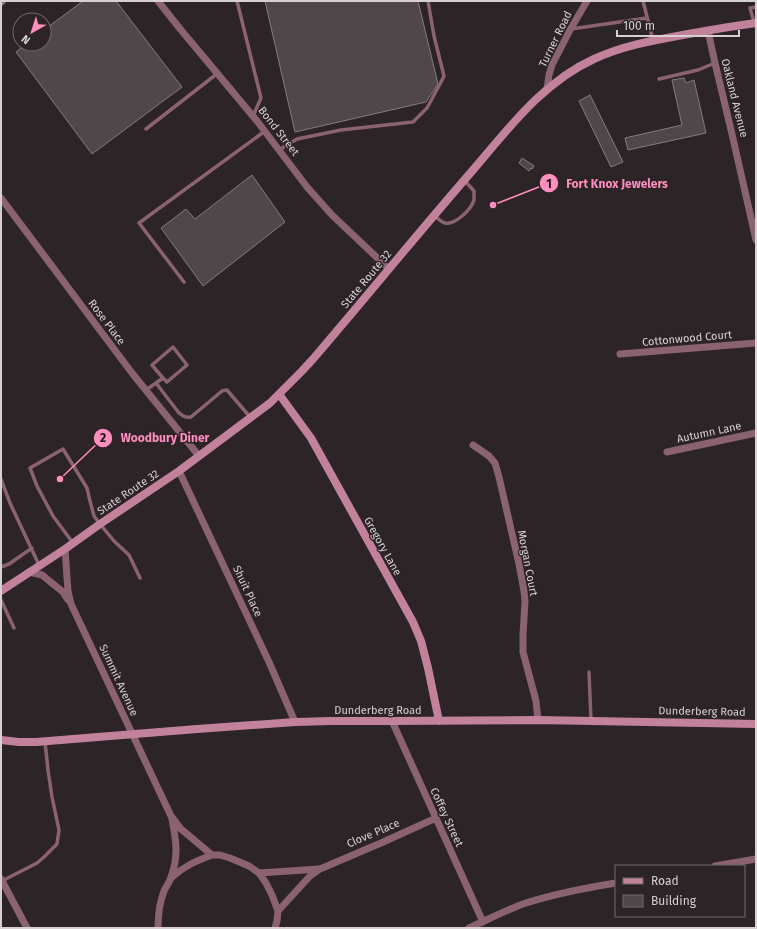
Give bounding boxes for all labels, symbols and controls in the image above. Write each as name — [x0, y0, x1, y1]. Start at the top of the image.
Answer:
street label: Turner Road — [536, 9, 575, 69]
north arrow — [12, 12, 52, 52]
scale bar — [617, 12, 739, 38]
text: 100 m — [623, 19, 655, 33]
text: N — [19, 32, 33, 47]
street label: Oakland Avenue — [718, 57, 751, 139]
street label: Bond Street — [255, 104, 302, 159]
callout: Fort Knox Jewelers — [539, 171, 676, 195]
text: 1 — [546, 177, 552, 191]
text: Fort Knox Jewelers — [566, 177, 668, 191]
street label: State Route 32 — [338, 248, 394, 311]
street label: Rose Place — [85, 297, 128, 348]
street label: Cottonwood Court — [642, 328, 733, 349]
street label: Autumn Lane — [676, 419, 743, 446]
callout: Woodbury Diner — [93, 426, 217, 450]
text: 2 — [100, 431, 106, 445]
text: Woodbury Diner — [121, 431, 210, 445]
street label: State Route 32 — [95, 467, 162, 518]
street label: Gregory Lane — [361, 515, 404, 578]
street label: Morgan Court — [515, 529, 540, 597]
street label: Shuit Place — [230, 563, 265, 619]
street label: Summit Avenue — [96, 642, 141, 718]
street label: Dunderberg Road — [334, 704, 422, 717]
street label: Dunderberg Road — [658, 704, 746, 719]
street label: Coffey Street — [427, 786, 466, 849]
street label: Clove Place — [345, 816, 402, 850]
legend — [615, 865, 745, 917]
text: Road — [651, 874, 679, 888]
text: Building — [651, 894, 697, 908]

